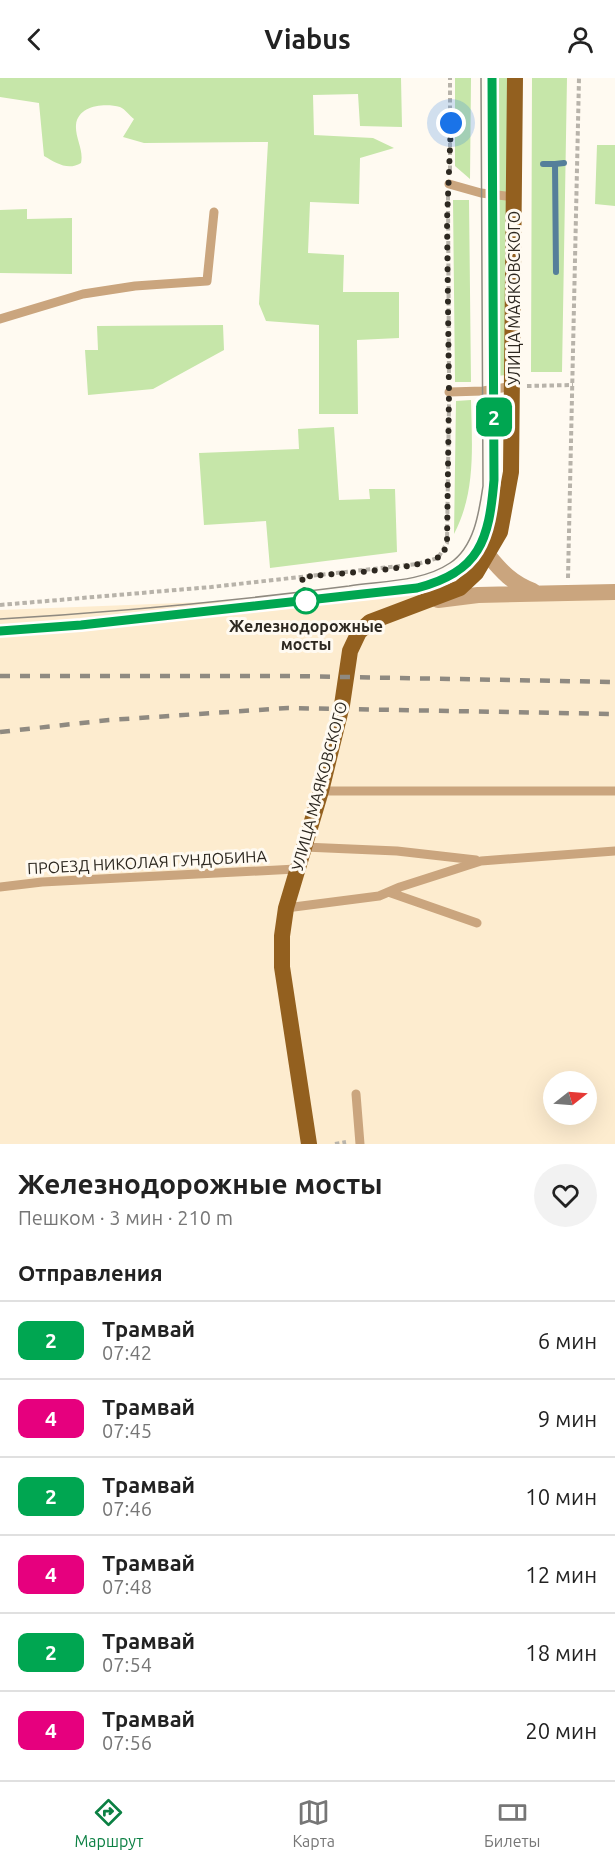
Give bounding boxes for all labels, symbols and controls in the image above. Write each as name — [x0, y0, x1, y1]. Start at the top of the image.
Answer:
icon: back — [18, 23, 51, 56]
icon: person — [564, 23, 597, 56]
text: Viabus — [264, 24, 351, 54]
your location — [436, 108, 466, 138]
street label: УЛИЦА МАЯКОВСКОГО — [505, 211, 523, 385]
line badge: 2 — [474, 398, 514, 436]
text: 2 — [488, 405, 500, 429]
marker: Железнодорожные мосты — [293, 588, 319, 614]
place label: Железнодорожные мосты — [229, 617, 383, 653]
street label: УЛИЦА МАЯКОВСКОГО — [288, 699, 350, 873]
street label: ПРОЕЗД НИКОЛАЯ ГУНДОБИНА — [27, 847, 268, 877]
north arrow — [543, 1071, 597, 1125]
map controls — [543, 1071, 597, 1125]
button: heart — [534, 1164, 597, 1227]
text: Железнодорожные мосты — [18, 1168, 383, 1199]
text: Пешком · 3 мин · 210 m — [18, 1206, 233, 1229]
text: Отправления — [18, 1260, 163, 1285]
text: Трамвай — [102, 1316, 195, 1341]
text: 2 — [45, 1328, 57, 1352]
text: 6 мин — [538, 1328, 597, 1353]
text: 07:42 — [102, 1341, 152, 1364]
text: Трамвай — [102, 1394, 195, 1419]
text: 4 — [45, 1406, 57, 1430]
text: 9 мин — [538, 1406, 597, 1431]
text: 07:45 — [102, 1419, 152, 1442]
text: Трамвай — [102, 1472, 195, 1497]
text: 2 — [45, 1484, 57, 1508]
text: 10 мин — [525, 1484, 597, 1509]
text: 07:46 — [102, 1497, 152, 1520]
text: Трамвай — [102, 1550, 195, 1575]
text: 4 — [45, 1562, 57, 1586]
text: 12 мин — [525, 1562, 597, 1587]
text: 07:48 — [102, 1575, 152, 1598]
text: Трамвай — [102, 1628, 195, 1653]
text: 2 — [45, 1640, 57, 1664]
text: 18 мин — [525, 1640, 597, 1665]
text: 07:54 — [102, 1653, 152, 1676]
text: Трамвай — [102, 1706, 195, 1731]
text: 4 — [45, 1718, 57, 1742]
text: 20 мин — [525, 1718, 597, 1743]
text: 07:56 — [102, 1731, 152, 1754]
tab: Маршрут — [74, 1796, 143, 1850]
tab: Карта — [292, 1796, 335, 1850]
tab: Билеты — [484, 1796, 541, 1850]

